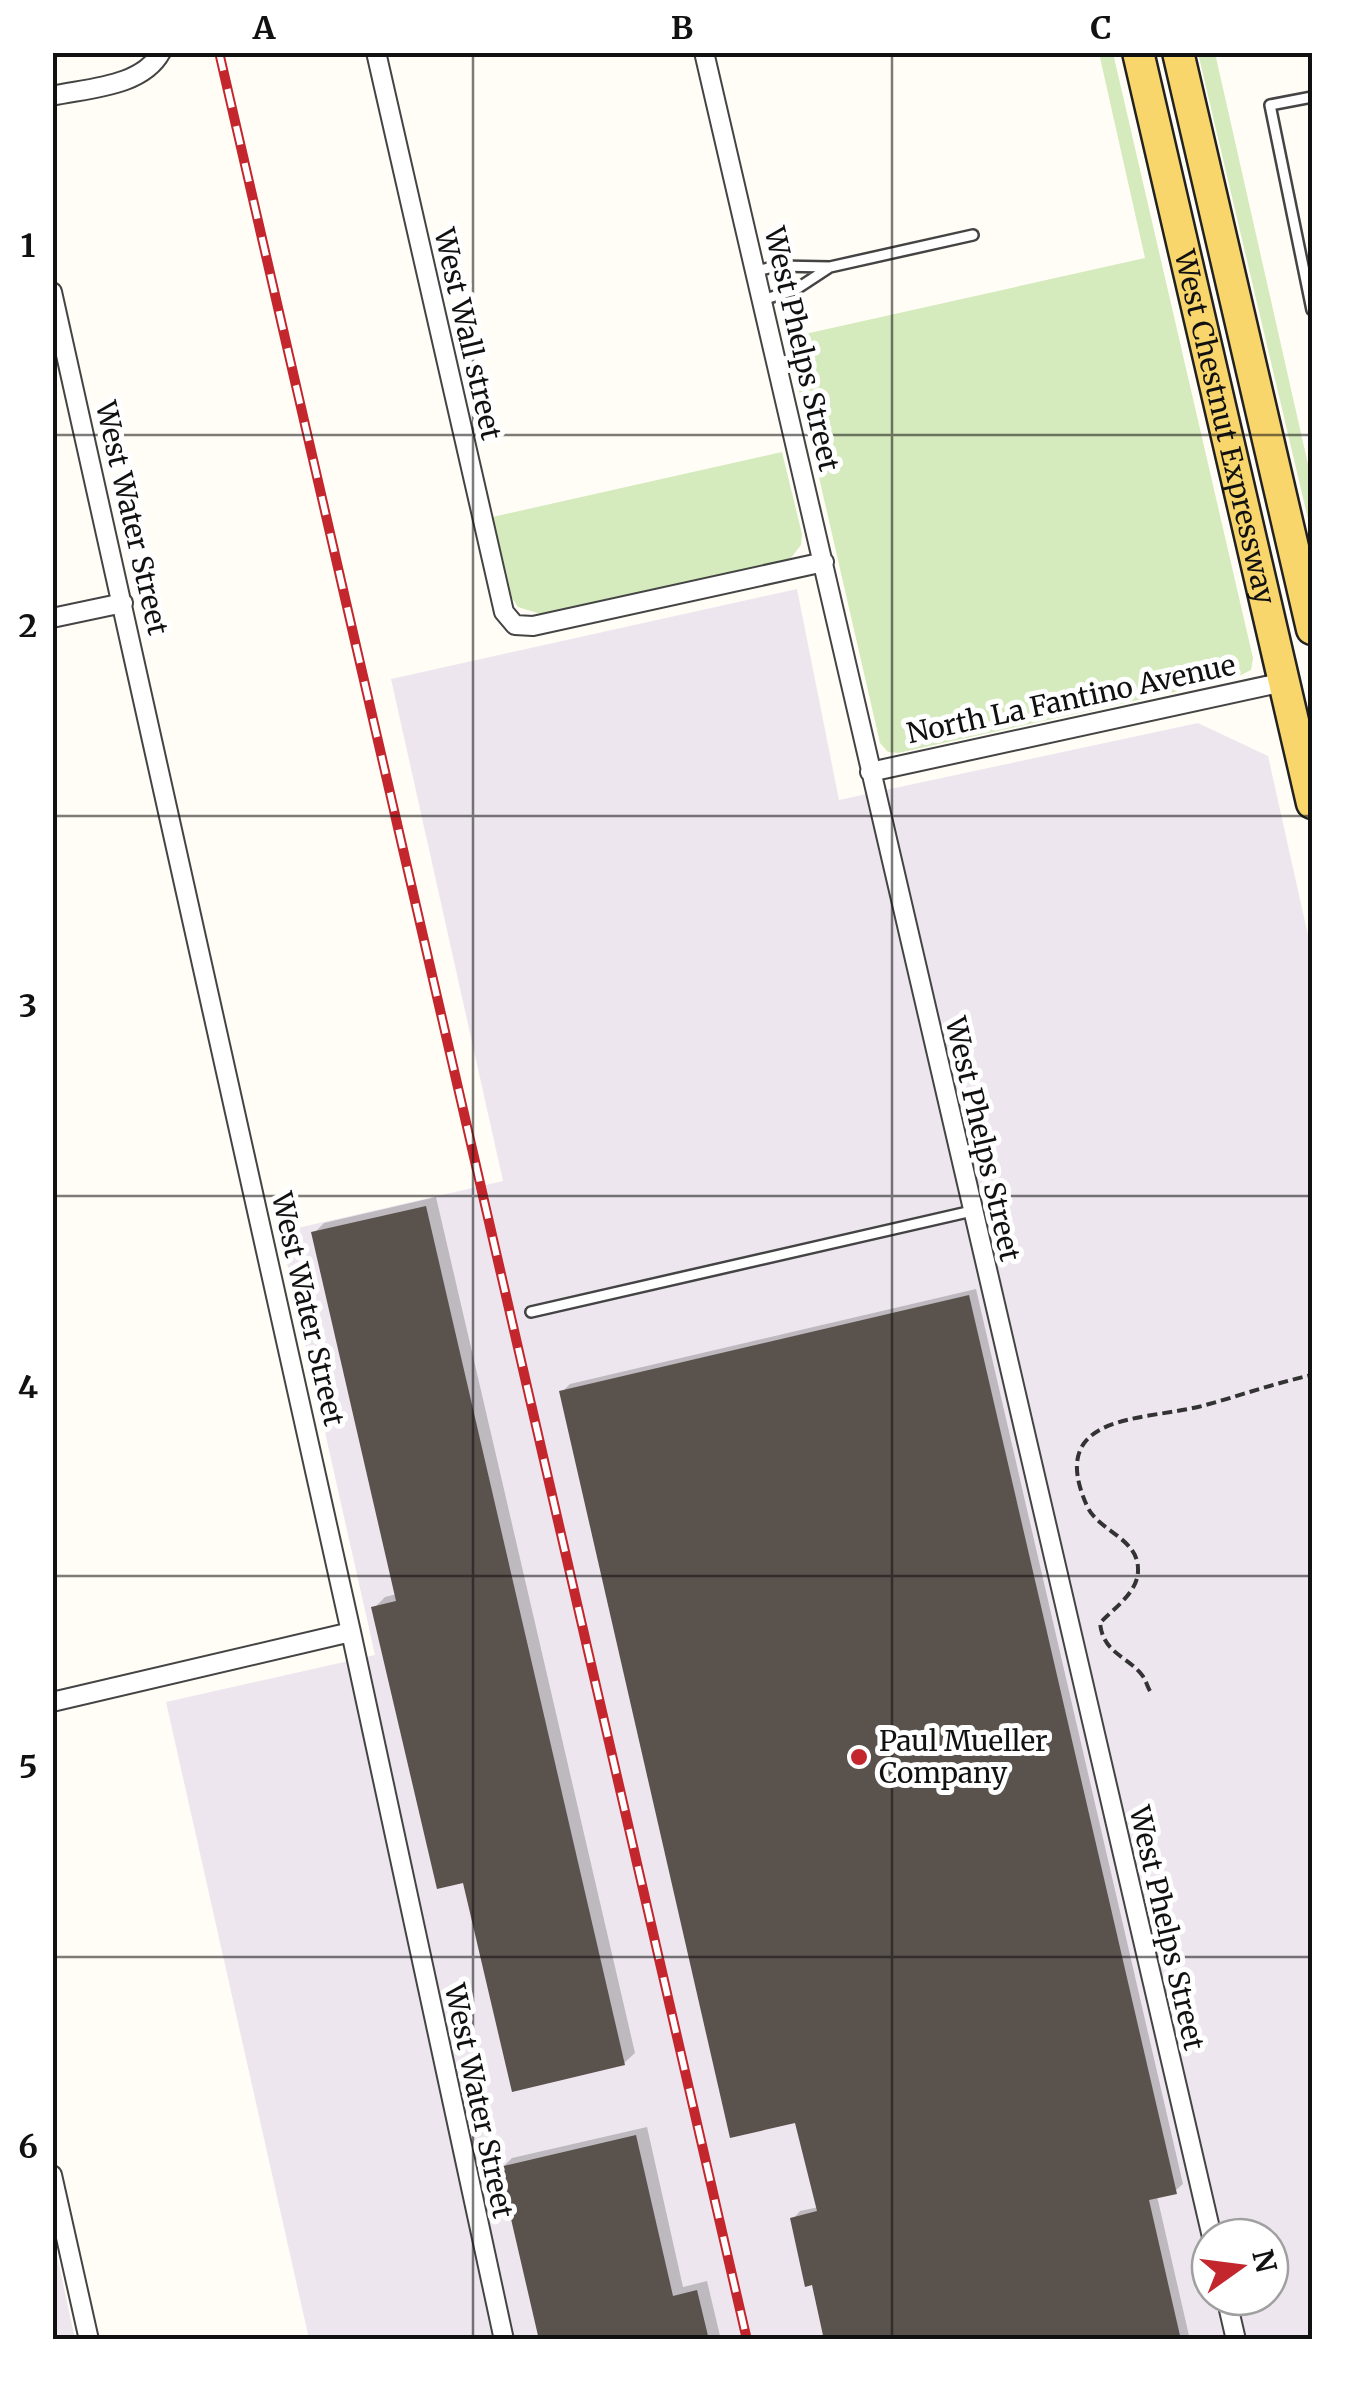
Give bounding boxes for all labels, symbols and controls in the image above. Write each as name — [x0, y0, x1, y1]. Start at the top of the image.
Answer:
text: A — [252, 8, 277, 48]
text: B — [671, 8, 693, 48]
text: C — [1090, 8, 1112, 48]
street label: West Phelps Street — [756, 222, 848, 475]
street label: West Wall street — [426, 224, 510, 443]
text: 1 — [21, 226, 36, 266]
street label: West Chestnut Expressway — [1166, 245, 1284, 608]
street label: West Water Street — [87, 397, 176, 638]
text: 2 — [19, 606, 37, 646]
street label: North La Fantino Avenue — [903, 647, 1239, 751]
text: 3 — [19, 986, 37, 1026]
street label: West Phelps Street — [937, 1012, 1029, 1265]
street label: West Water Street — [263, 1188, 352, 1429]
text: 4 — [18, 1367, 38, 1407]
place label: Paul Mueller Company — [879, 1723, 1048, 1791]
marker: Paul Mueller Company — [848, 1746, 870, 1768]
text: 5 — [19, 1747, 37, 1787]
street label: West Phelps Street — [1121, 1801, 1213, 2054]
street label: West Water Street — [436, 1980, 521, 2222]
text: 6 — [18, 2127, 38, 2167]
north arrow — [1190, 2217, 1290, 2317]
text: N — [1244, 2246, 1284, 2276]

